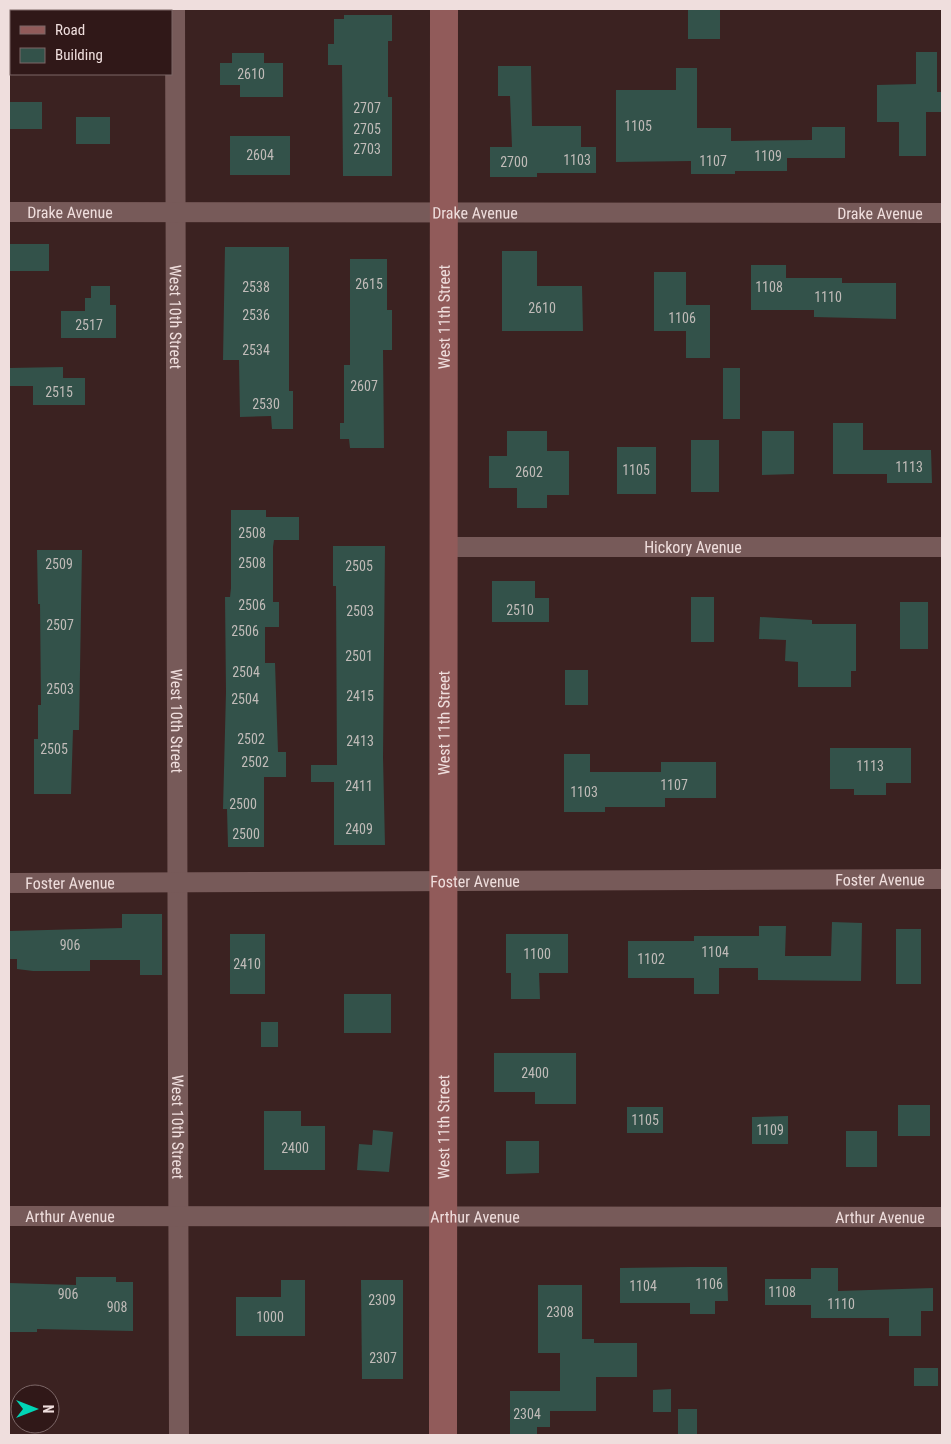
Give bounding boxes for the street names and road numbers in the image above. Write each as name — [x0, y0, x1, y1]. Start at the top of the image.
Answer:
street label: Drake Avenue — [27, 203, 113, 222]
street label: Drake Avenue — [432, 203, 518, 222]
street label: Drake Avenue — [837, 203, 923, 222]
street label: West 11th Street — [434, 264, 453, 369]
street label: West 10th Street — [166, 265, 186, 370]
street label: Hickory Avenue — [644, 538, 742, 557]
street label: West 10th Street — [167, 669, 187, 774]
street label: West 11th Street — [434, 670, 453, 775]
street label: Foster Avenue — [835, 870, 925, 889]
street label: Foster Avenue — [430, 871, 520, 891]
street label: Foster Avenue — [25, 873, 115, 892]
street label: West 11th Street — [434, 1074, 453, 1179]
street label: West 10th Street — [168, 1075, 188, 1180]
street label: Arthur Avenue — [25, 1207, 115, 1226]
street label: Arthur Avenue — [430, 1207, 520, 1226]
street label: Arthur Avenue — [835, 1207, 925, 1226]

